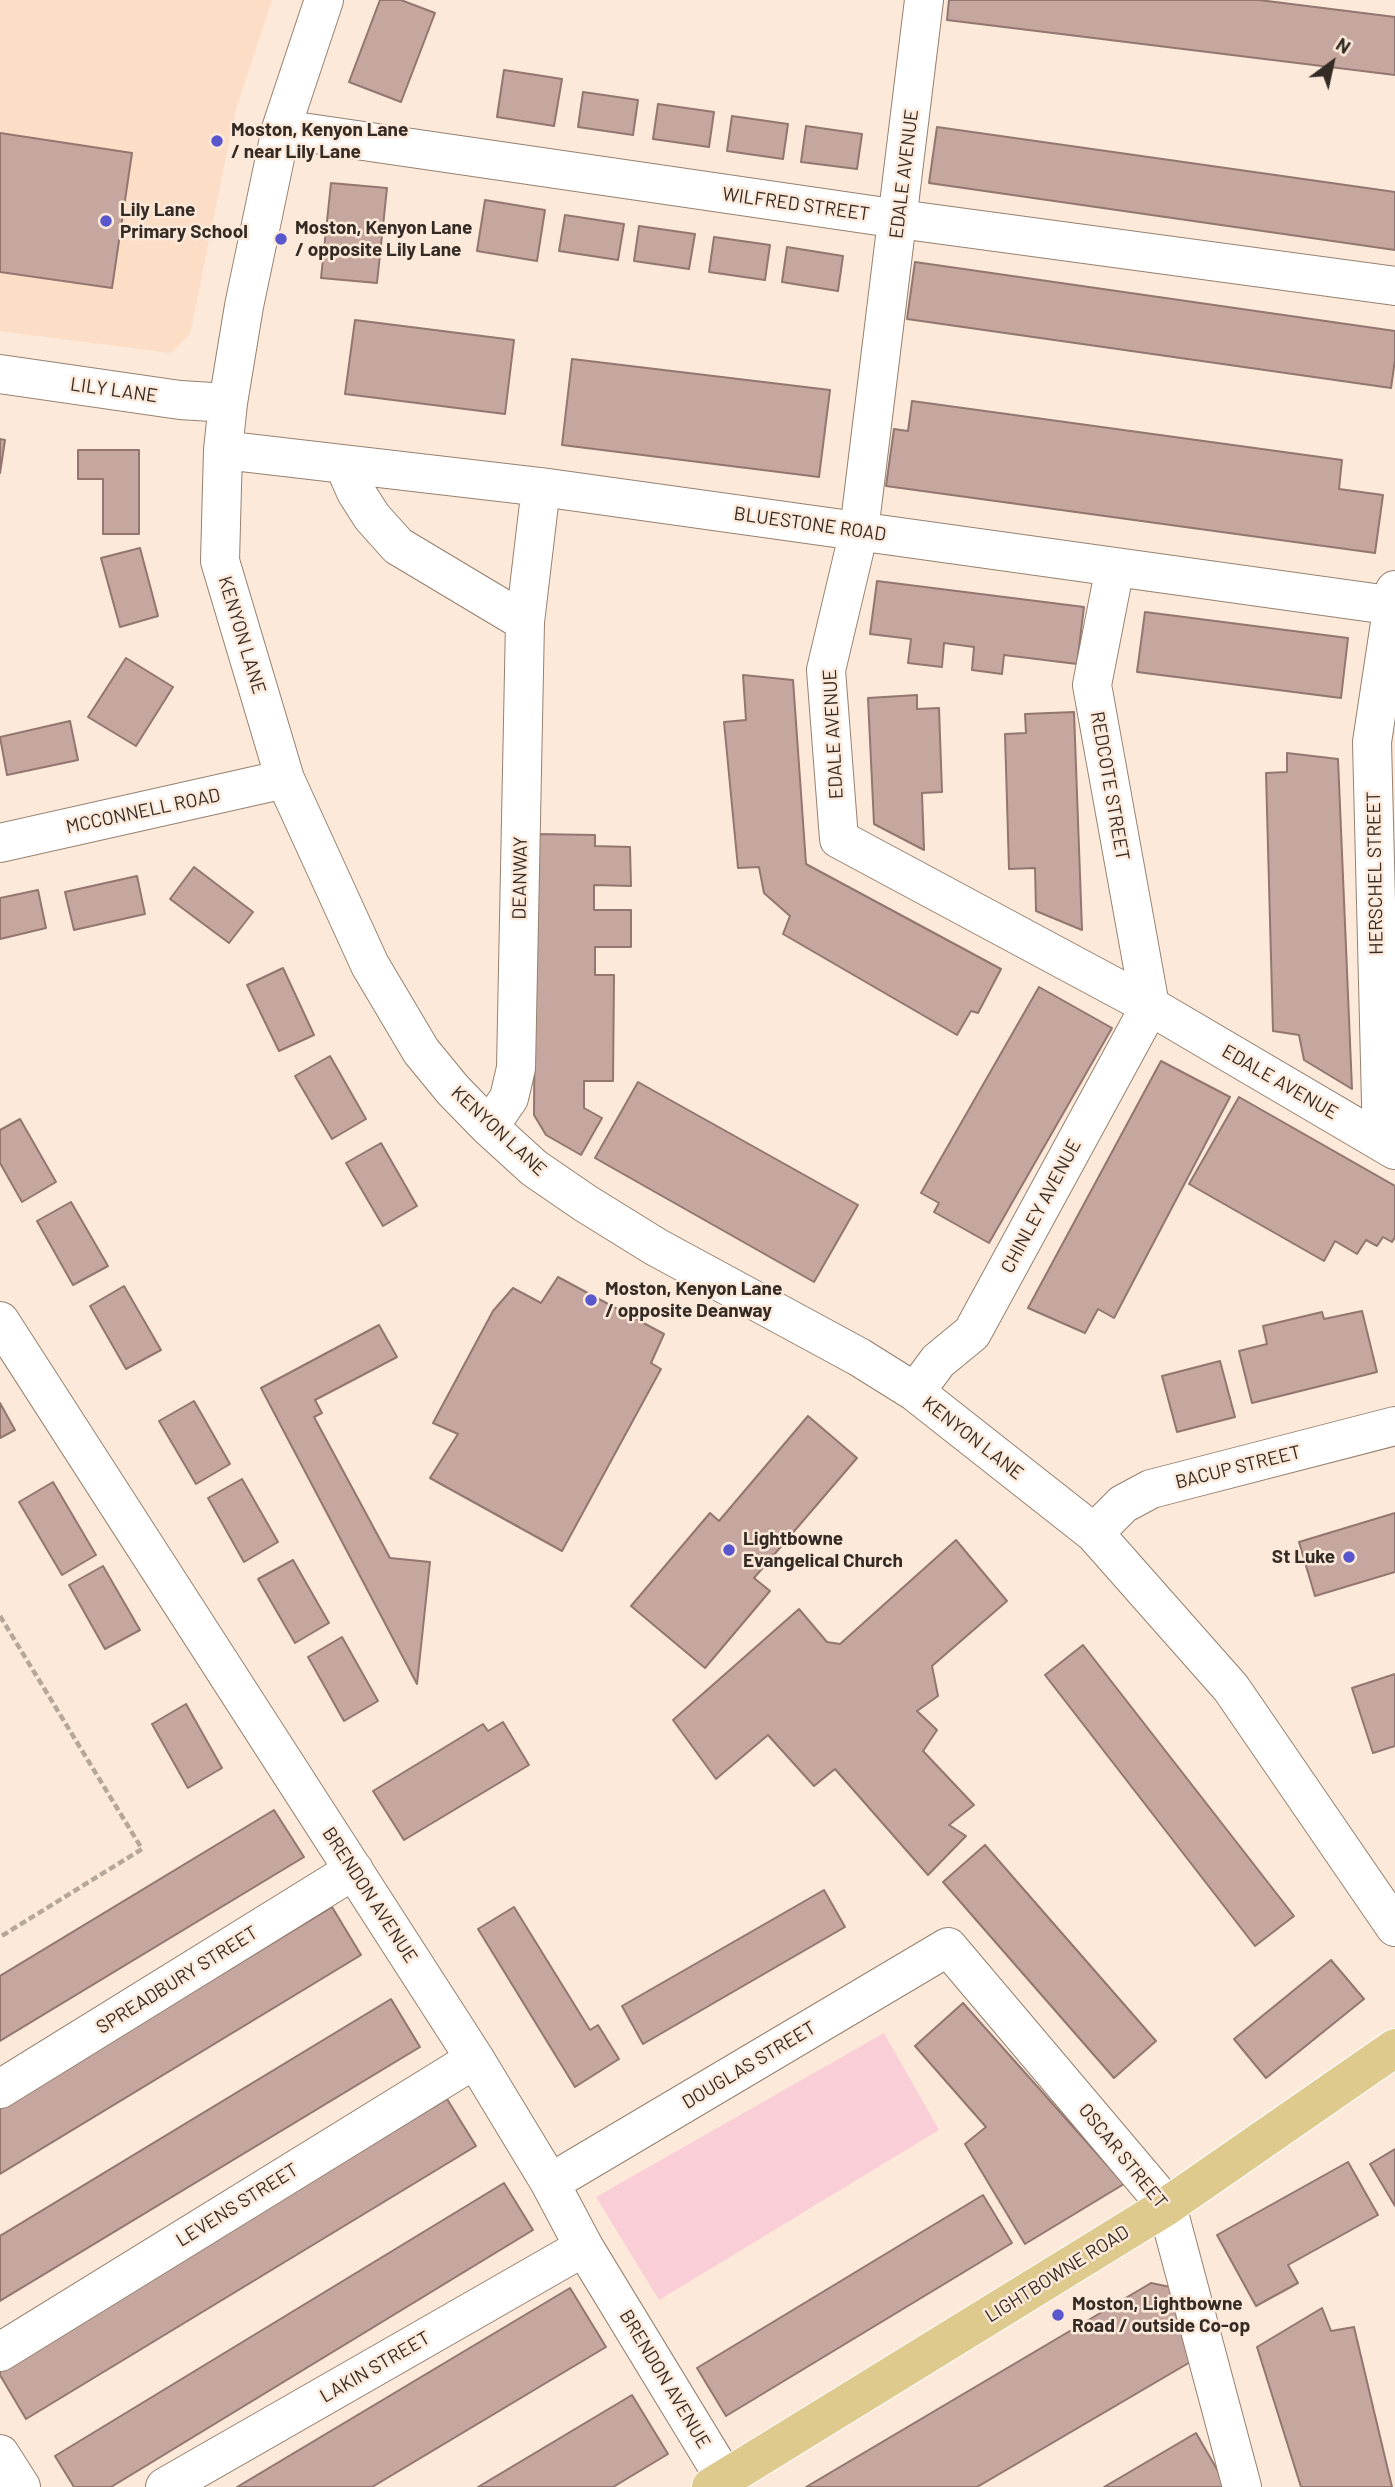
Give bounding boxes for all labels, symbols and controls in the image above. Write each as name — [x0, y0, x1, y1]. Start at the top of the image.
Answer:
north arrow — [1297, 28, 1367, 98]
text: N — [1332, 32, 1355, 58]
street label: EDALE AVENUE — [885, 108, 923, 240]
place label: Moston, Kenyon Lane / near Lily Lane — [231, 119, 408, 163]
marker: Moston, Kenyon Lane / near Lily Lane — [209, 133, 225, 149]
street label: WILFRED STREET — [721, 182, 871, 226]
place label: Lily Lane Primary School — [120, 199, 248, 243]
marker: Lily Lane Primary School — [98, 213, 114, 229]
place label: Moston, Kenyon Lane / opposite Lily Lane — [295, 217, 472, 261]
marker: Moston, Kenyon Lane / opposite Lily Lane — [273, 231, 289, 247]
street label: LILY LANE — [69, 373, 159, 407]
street label: BLUESTONE ROAD — [732, 502, 888, 546]
street label: KENYON LANE — [213, 573, 271, 697]
street label: EDALE AVENUE — [818, 668, 848, 800]
street label: REDCOTE STREET — [1086, 710, 1134, 862]
street label: MCCONNELL ROAD — [64, 784, 222, 838]
street label: HERSCHEL STREET — [1362, 791, 1388, 955]
street label: DEANWAY — [508, 836, 532, 920]
street label: EDALE AVENUE — [1218, 1040, 1342, 1124]
street label: KENYON LANE — [447, 1081, 551, 1181]
street label: CHINLEY AVENUE — [996, 1135, 1086, 1277]
place label: Moston, Kenyon Lane / opposite Deanway — [605, 1278, 782, 1322]
marker: Moston, Kenyon Lane / opposite Deanway — [583, 1292, 599, 1308]
street label: KENYON LANE — [918, 1391, 1028, 1485]
street label: BACUP STREET — [1173, 1440, 1303, 1494]
place label: Lightbowne Evangelical Church — [743, 1528, 903, 1572]
marker: Lightbowne Evangelical Church — [721, 1542, 737, 1558]
place label: St Luke — [1272, 1546, 1335, 1568]
marker: St Luke — [1341, 1549, 1357, 1565]
street label: BRENDON AVENUE — [318, 1823, 422, 1967]
street label: SPREADBURY STREET — [92, 1921, 262, 2039]
street label: DOUGLAS STREET — [678, 2016, 820, 2114]
street label: OSCAR STREET — [1074, 2099, 1172, 2213]
street label: LEVENS STREET — [172, 2158, 302, 2252]
street label: LIGHTBOWNE ROAD — [981, 2221, 1133, 2327]
place label: Moston, Lightbowne Road / outside Co-op — [1072, 2293, 1250, 2337]
street label: BRENDON AVENUE — [615, 2306, 715, 2452]
marker: Moston, Lightbowne Road / outside Co-op — [1050, 2307, 1066, 2323]
street label: LAKIN STREET — [316, 2326, 434, 2408]

